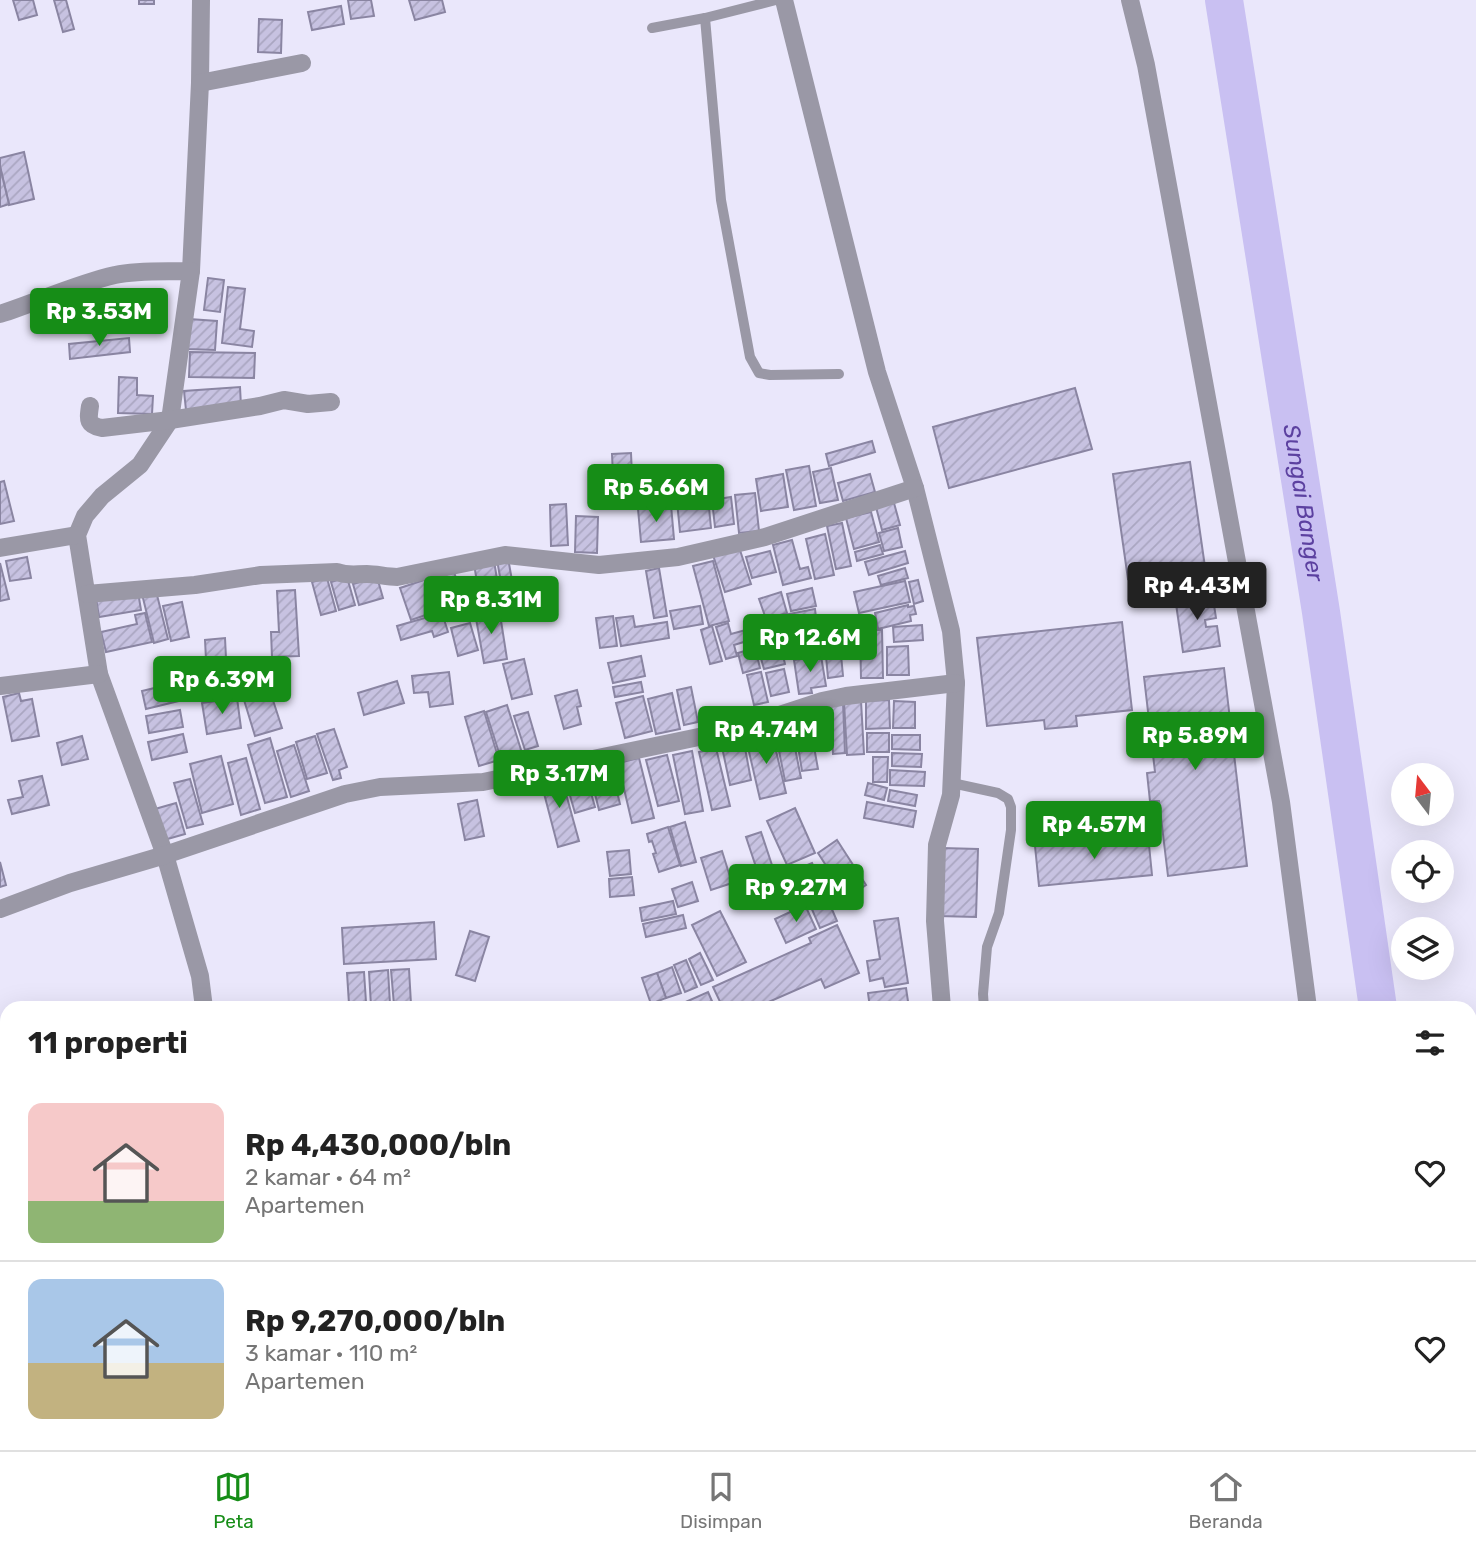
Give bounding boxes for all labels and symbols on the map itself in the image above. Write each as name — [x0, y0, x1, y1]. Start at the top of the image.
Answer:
pin: Rp 3.53M — [27, 288, 171, 348]
water label: Sungai Banger — [1277, 422, 1330, 585]
pin: Rp 5.66M — [584, 464, 728, 524]
pin: Rp 4.43M — [1125, 562, 1269, 622]
pin: Rp 8.31M — [419, 576, 563, 636]
pin: Rp 12.6M — [738, 614, 882, 674]
pin: Rp 6.39M — [150, 656, 294, 716]
pin: Rp 4.74M — [694, 706, 838, 766]
pin: Rp 5.89M — [1123, 712, 1267, 772]
pin: Rp 3.17M — [487, 750, 631, 810]
north arrow — [1391, 763, 1454, 826]
pin: Rp 4.57M — [1022, 802, 1166, 861]
pin: Rp 9.27M — [724, 864, 868, 924]

